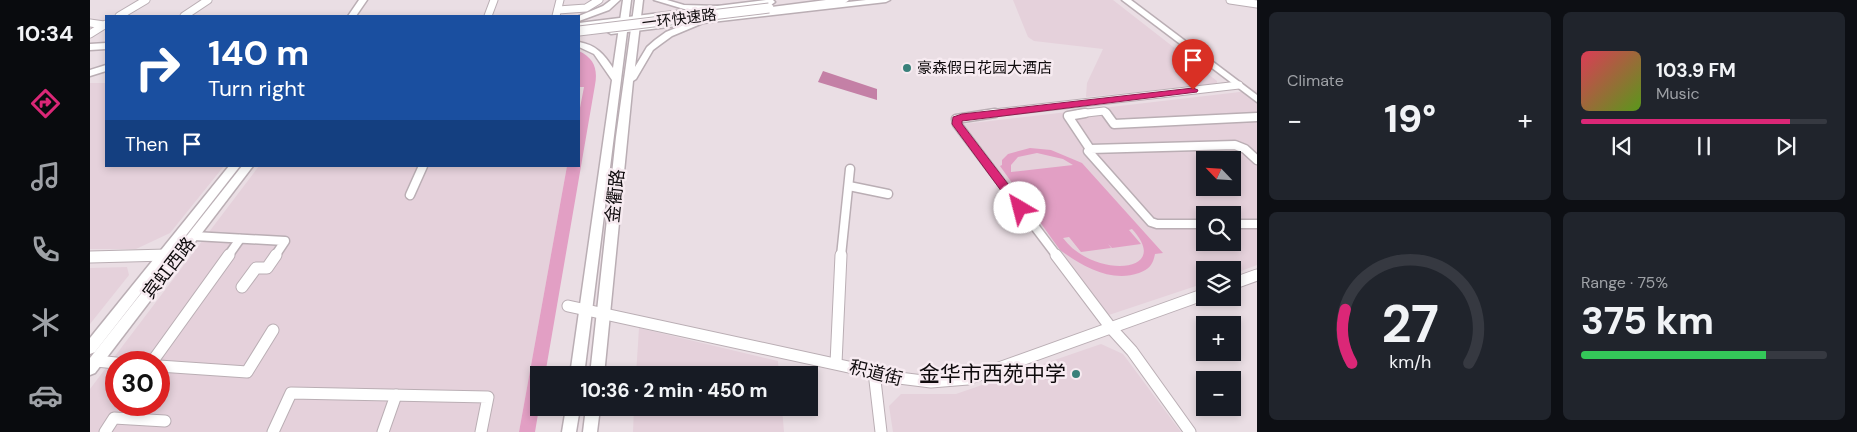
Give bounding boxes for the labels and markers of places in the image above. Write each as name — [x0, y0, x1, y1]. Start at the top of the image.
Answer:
pin — [1172, 39, 1214, 90]
place label: 豪森假日花园大酒店 — [917, 58, 1052, 78]
marker: 豪森假日花园大酒店 — [901, 62, 913, 74]
place label: 金华市西苑中学 — [919, 360, 1066, 388]
marker: 金华市西苑中学 — [1070, 368, 1082, 380]

